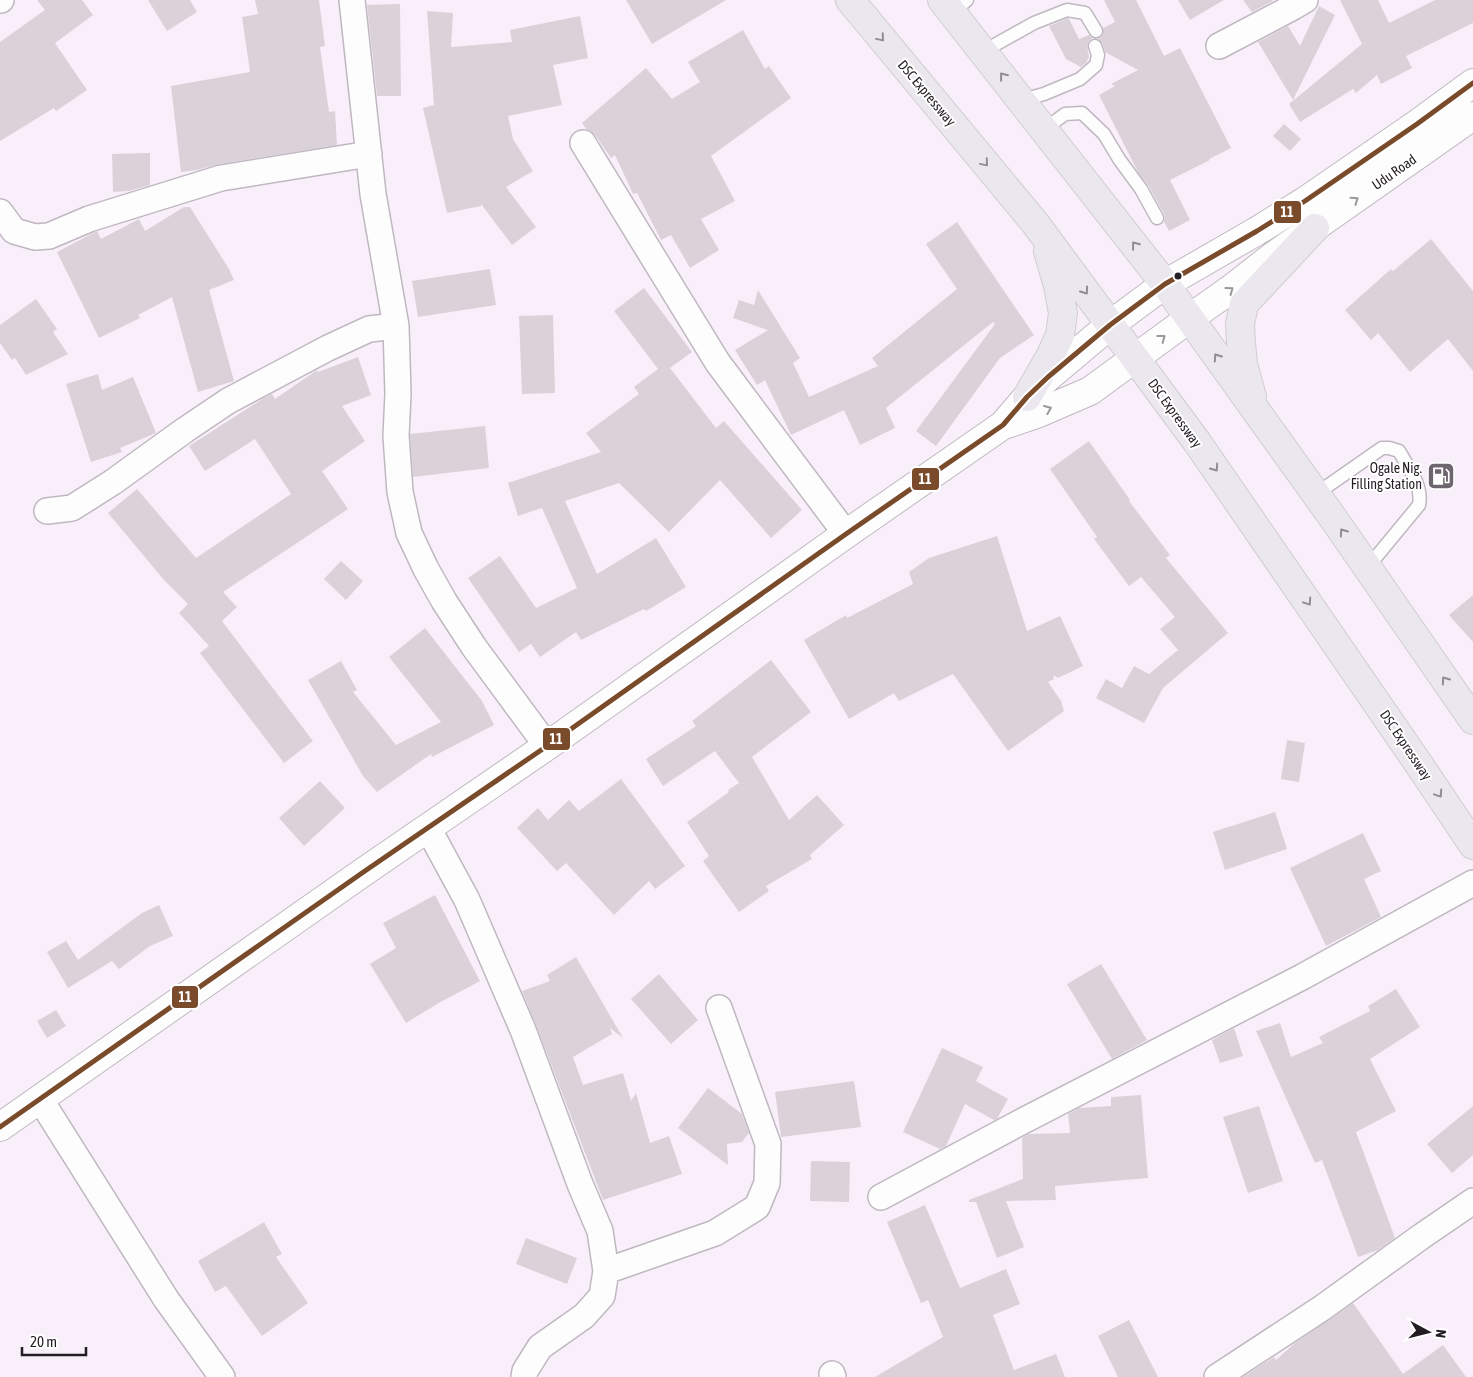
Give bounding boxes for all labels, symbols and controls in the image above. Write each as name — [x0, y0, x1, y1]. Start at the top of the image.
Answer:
one-way arrow — [875, 32, 884, 41]
street label: DSC Expressway — [895, 57, 959, 129]
one-way arrow — [1000, 73, 1008, 82]
street label: Udu Road — [1369, 151, 1419, 193]
one-way arrow — [979, 157, 988, 166]
one-way arrow — [1349, 197, 1359, 206]
line badge: 11 — [1273, 200, 1302, 224]
text: 11 — [1280, 204, 1294, 220]
one-way arrow — [1132, 241, 1141, 251]
unlabelled marker — [1173, 271, 1183, 281]
one-way arrow — [1079, 285, 1088, 295]
one-way arrow — [1224, 287, 1234, 296]
one-way arrow — [1156, 335, 1166, 344]
one-way arrow — [1214, 354, 1223, 363]
street label: DSC Expressway — [1145, 376, 1205, 451]
one-way arrow — [1043, 404, 1052, 415]
place label: Ogale Nig. Filling Station — [1351, 460, 1422, 492]
fuel station icon: Ogale Nig. Filling Station — [1426, 461, 1456, 491]
one-way arrow — [1209, 463, 1218, 472]
line badge: 11 — [911, 467, 940, 491]
text: 11 — [918, 471, 932, 487]
one-way arrow — [1340, 528, 1349, 538]
one-way arrow — [1302, 596, 1311, 606]
one-way arrow — [1442, 676, 1451, 686]
street label: DSC Expressway — [1377, 707, 1435, 783]
line badge: 11 — [542, 727, 571, 751]
text: 11 — [549, 731, 563, 747]
one-way arrow — [1433, 788, 1442, 798]
line badge: 11 — [171, 985, 199, 1009]
text: 11 — [178, 989, 192, 1005]
north arrow — [1403, 1307, 1453, 1357]
scale bar — [22, 1324, 86, 1356]
text: N — [1432, 1329, 1449, 1339]
text: 20 m — [30, 1333, 57, 1350]

